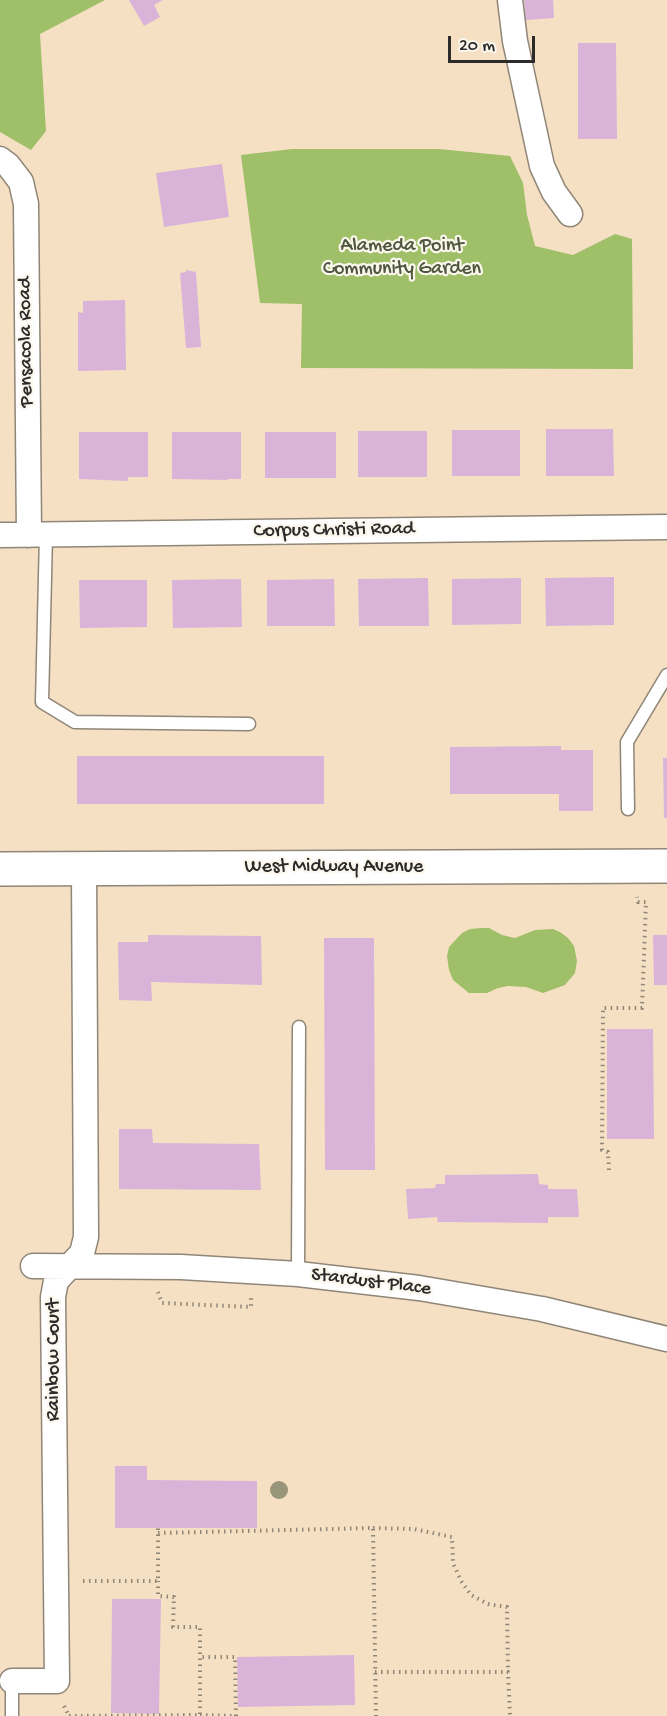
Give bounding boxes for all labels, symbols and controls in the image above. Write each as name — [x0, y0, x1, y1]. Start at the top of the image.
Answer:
scale bar — [451, 24, 538, 62]
text: 20 m — [459, 36, 495, 57]
park label: Alameda Point Community Garden — [323, 235, 481, 282]
street label: Pensacola Road — [14, 277, 40, 407]
street label: Corpus Christi Road — [253, 518, 415, 544]
street label: West Midway Avenue — [245, 856, 423, 880]
street label: Stardust Place — [310, 1264, 432, 1302]
street label: Rainbow Court — [43, 1299, 67, 1421]

